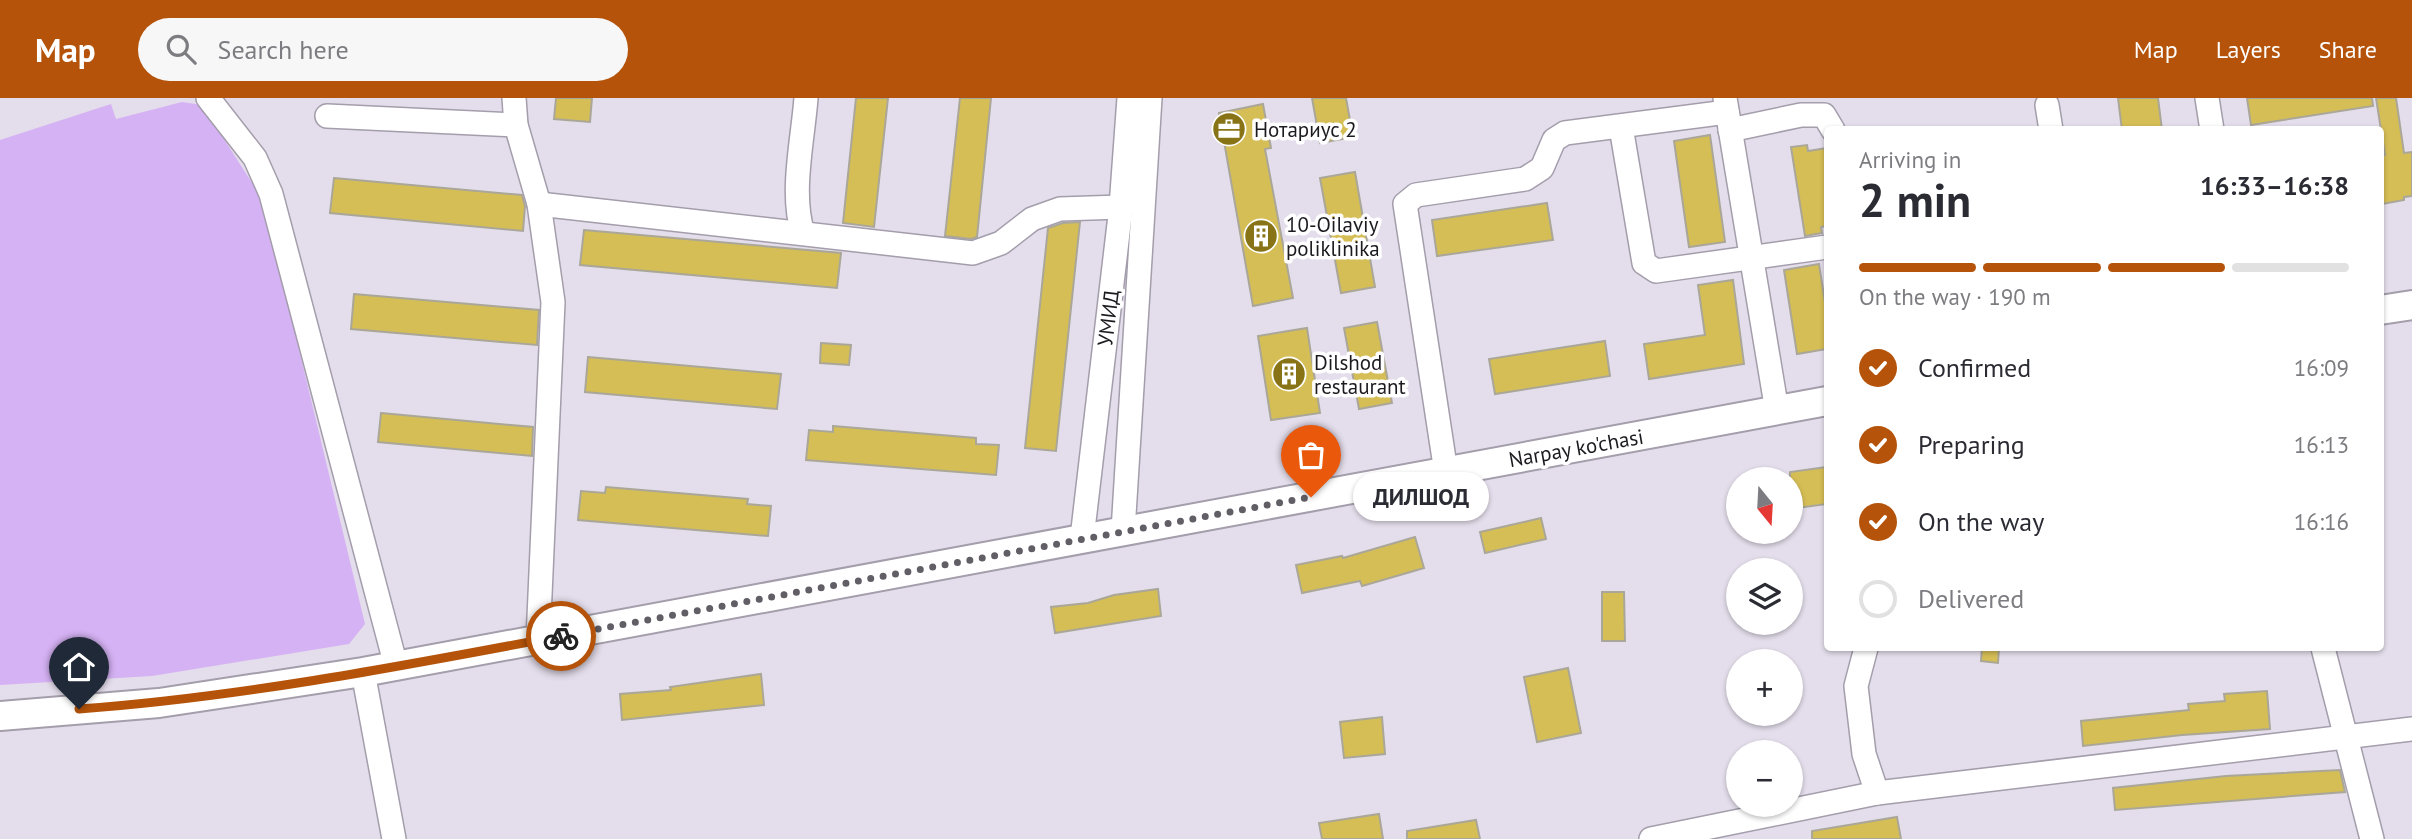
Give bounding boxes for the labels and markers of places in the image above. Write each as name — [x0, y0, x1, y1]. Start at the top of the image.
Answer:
office icon: Нотариус 2 — [1210, 110, 1248, 148]
place label: Нотариус 2 — [1254, 116, 1357, 143]
place label: 10-Oilaviy poliklinika — [1286, 211, 1380, 262]
building icon: 10-Oilaviy poliklinika — [1242, 217, 1280, 255]
place label: Dilshod restaurant — [1314, 349, 1406, 400]
building icon: Dilshod restaurant — [1270, 355, 1308, 393]
pin — [1281, 425, 1341, 497]
callout: ДИЛШОД — [1353, 472, 1490, 522]
pin — [49, 637, 109, 709]

